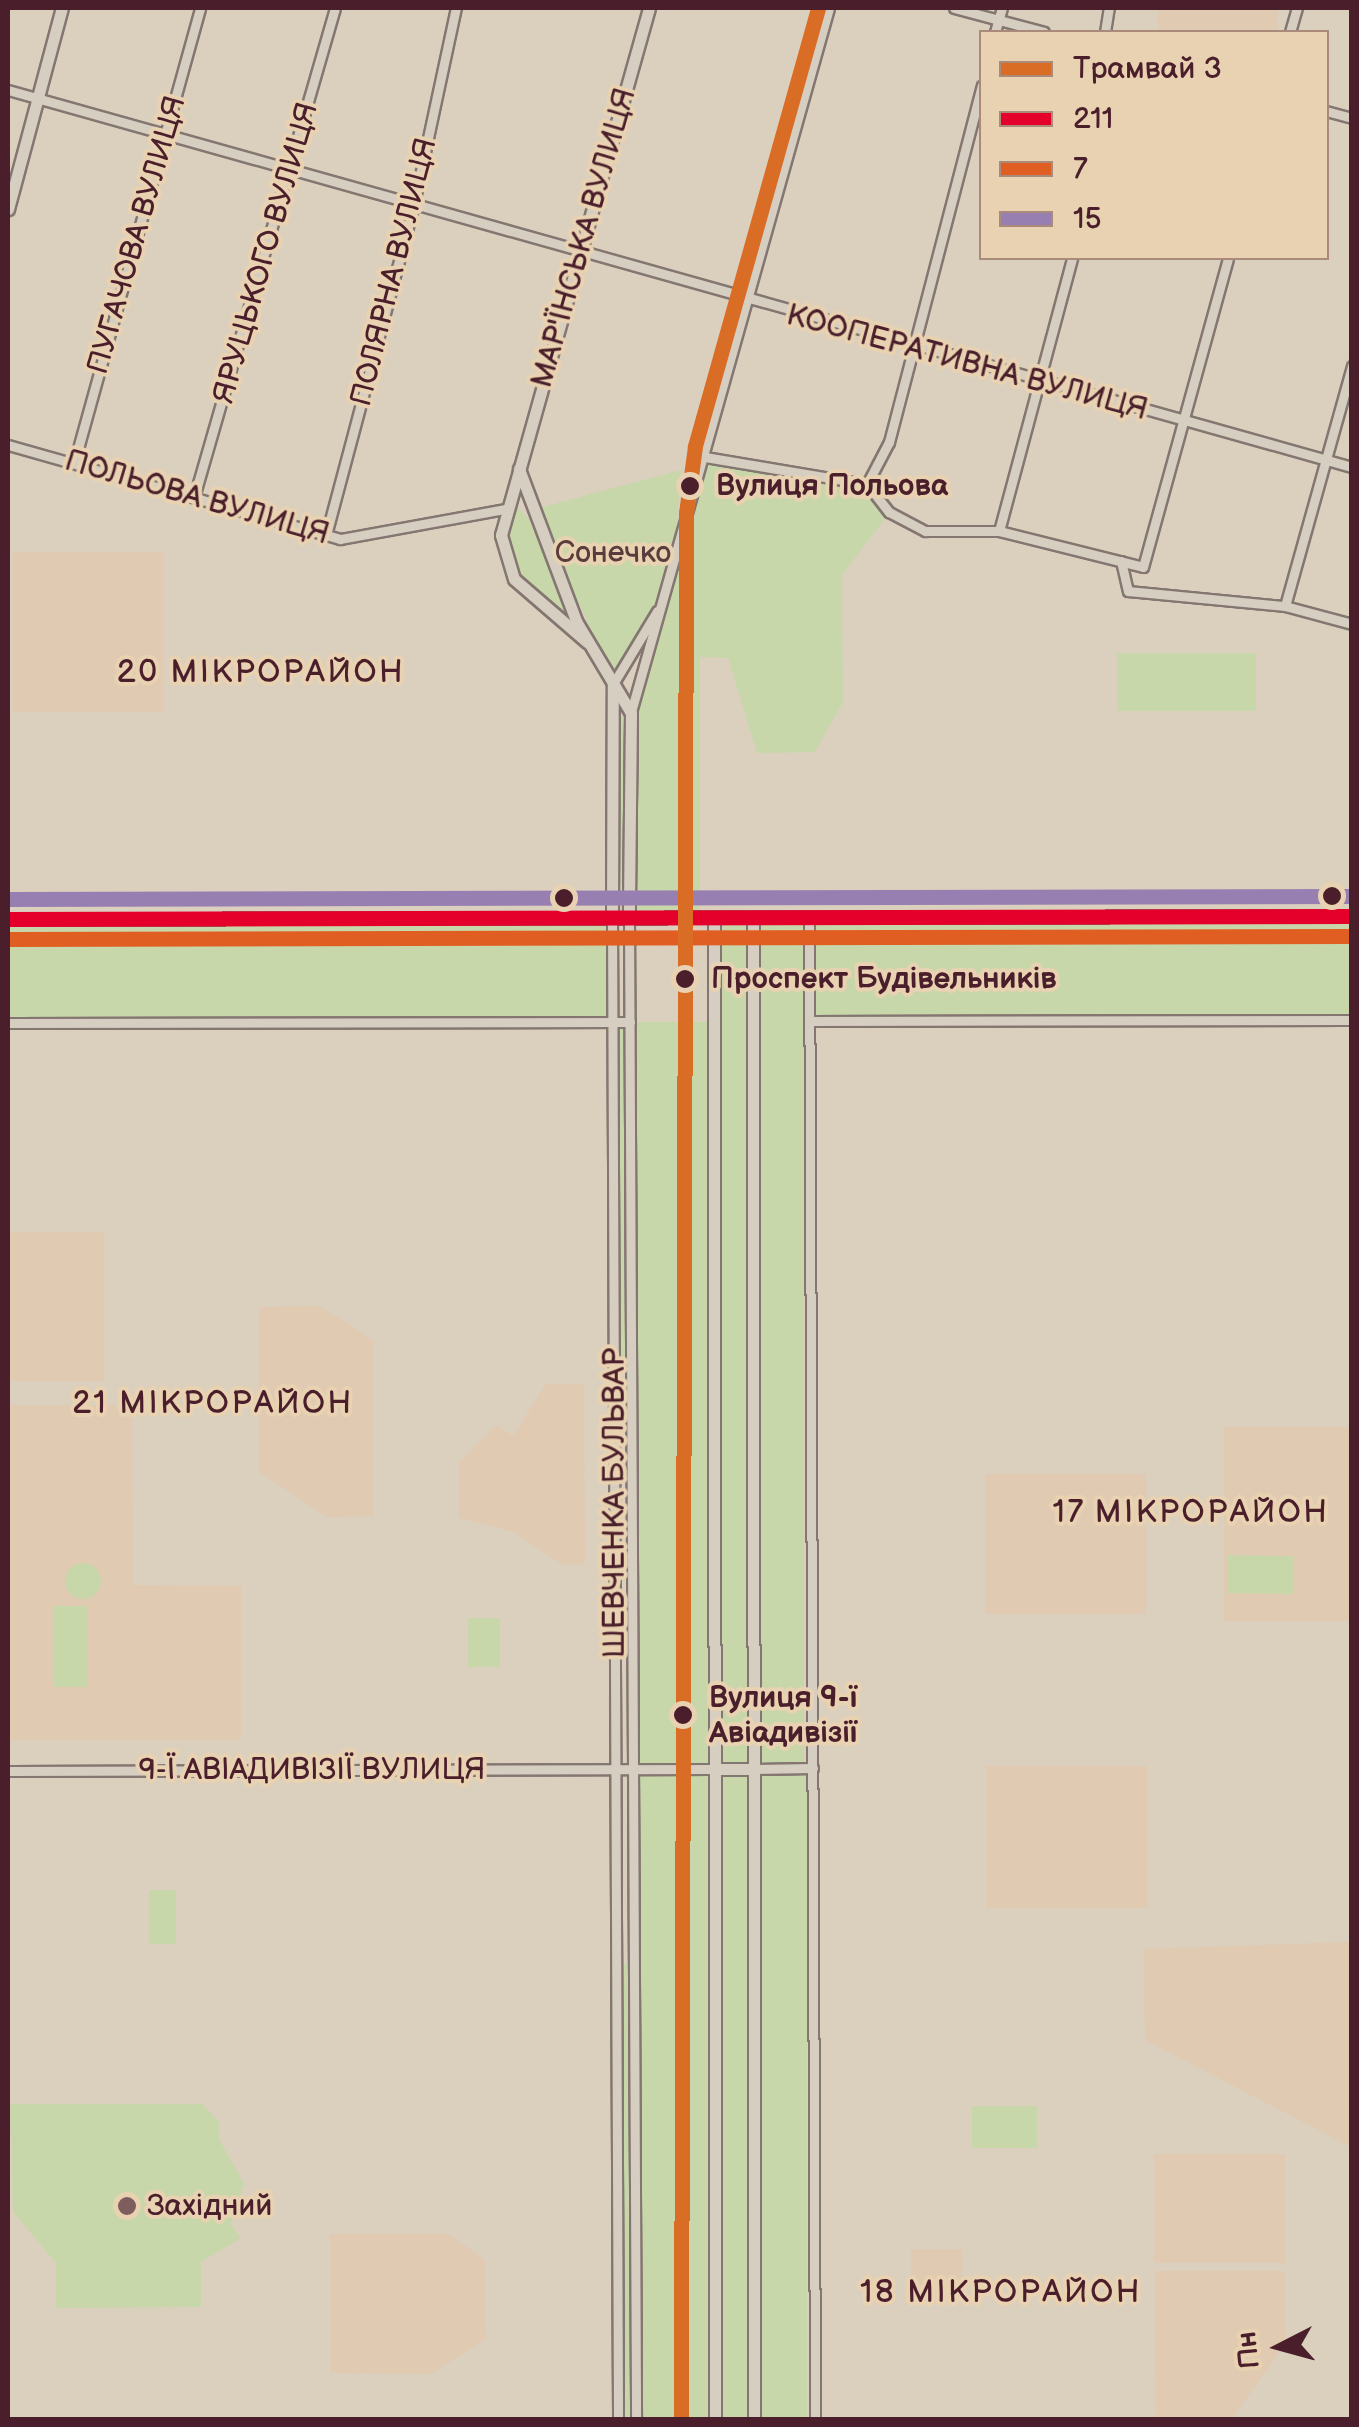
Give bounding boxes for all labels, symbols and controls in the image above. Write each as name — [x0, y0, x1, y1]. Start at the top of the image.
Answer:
legend — [979, 30, 1329, 260]
text: Трамвай 3 — [1073, 51, 1222, 87]
street label: МАР'ЇНСЬКА ВУЛИЦЯ — [524, 84, 644, 392]
street label: ПУГАЧОВА ВУЛИЦЯ — [80, 92, 194, 378]
street label: ЯРУЦЬКОГО ВУЛИЦЯ — [206, 98, 326, 408]
text: 211 — [1073, 101, 1113, 137]
street label: ПОЛЯРНА ВУЛИЦЯ — [343, 134, 445, 410]
text: 7 — [1073, 151, 1088, 187]
text: 15 — [1073, 201, 1102, 237]
street label: КООПЕРАТИВНА ВУЛИЦЯ — [783, 297, 1151, 429]
street label: ПОЛЬОВА ВУЛИЦЯ — [61, 443, 333, 553]
place label: Вулиця Польова — [716, 468, 948, 504]
marker: Вулиця Польова — [673, 469, 707, 503]
park label: Сонечко — [555, 535, 671, 571]
district label: 20 МІКРОРАЙОН — [117, 654, 405, 692]
unlabelled marker — [1322, 886, 1342, 906]
unlabelled marker — [554, 888, 574, 908]
place label: Проспект Будівельників — [711, 961, 1057, 997]
marker: Проспект Будівельників — [668, 962, 702, 996]
street label: ШЕВЧЕНКА БУЛЬВАР — [597, 1348, 633, 1658]
district label: 21 МІКРОРАЙОН — [72, 1385, 354, 1423]
district label: 17 МІКРОРАЙОН — [1052, 1494, 1330, 1532]
place label: Вулиця 9-ї Авіадивізії — [709, 1680, 857, 1750]
marker: Вулиця 9-ї Авіадивізії — [666, 1698, 700, 1732]
street label: 9-Ї АВІАДИВІЗІЇ ВУЛИЦЯ — [138, 1752, 486, 1788]
place label: Західний — [147, 2188, 272, 2224]
marker: Західний — [116, 2195, 138, 2217]
district label: 18 МІКРОРАЙОН — [860, 2274, 1142, 2312]
north arrow — [1229, 2297, 1329, 2397]
text: Пн — [1230, 2330, 1267, 2370]

